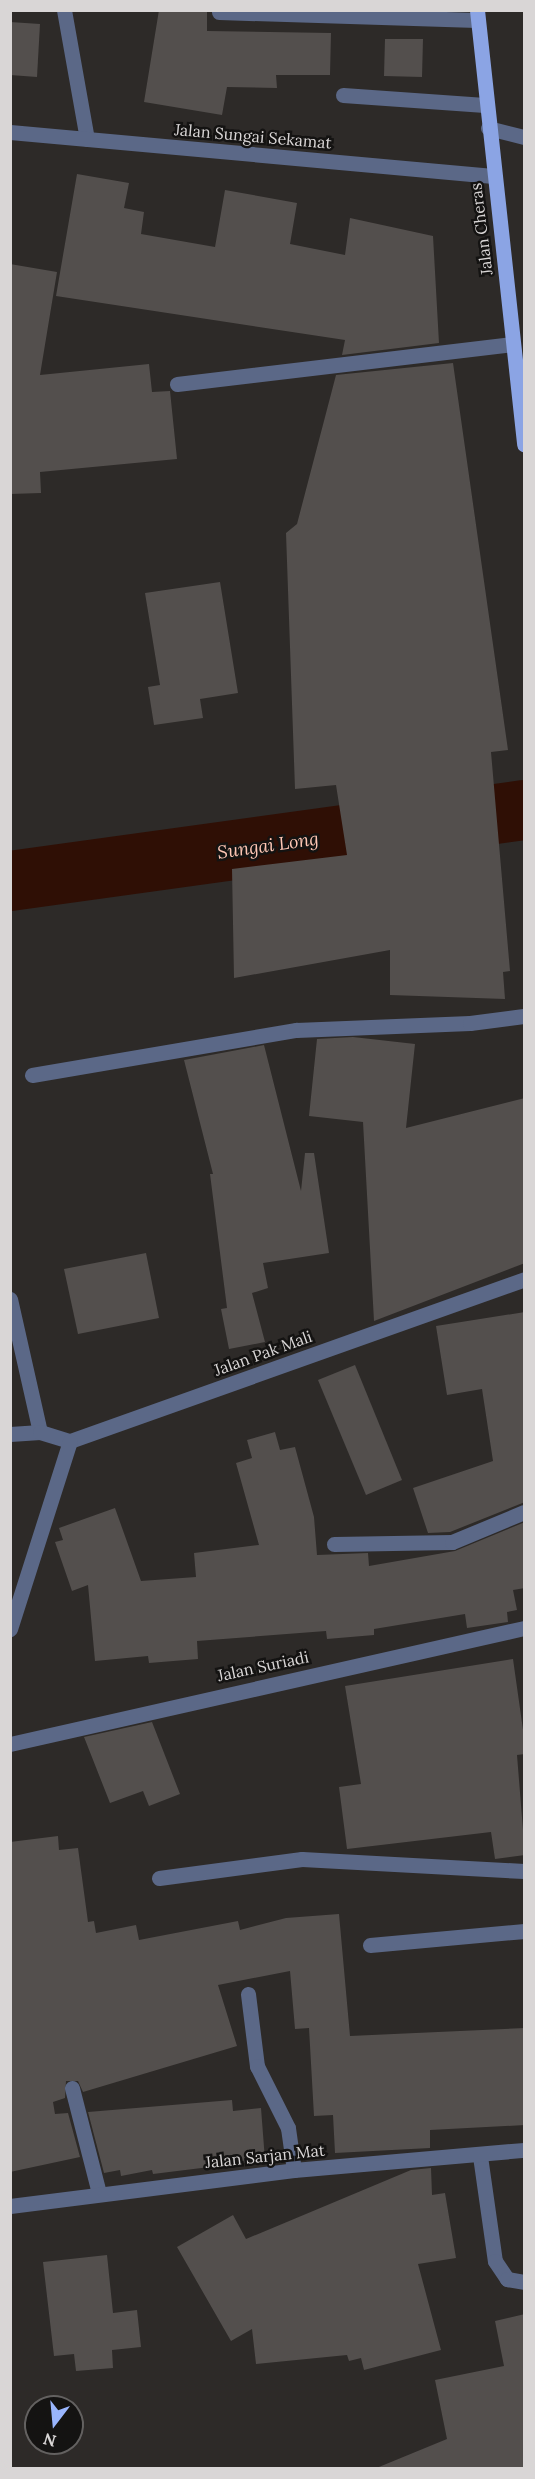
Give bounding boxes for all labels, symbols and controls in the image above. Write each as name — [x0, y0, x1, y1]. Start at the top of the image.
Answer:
street label: Jalan Sungai Sekamat — [174, 120, 332, 152]
street label: Jalan Cheras — [466, 182, 496, 276]
water label: Sungai Long — [216, 828, 320, 864]
street label: Jalan Pak Mali — [211, 1326, 315, 1380]
street label: Jalan Suriadi — [216, 1647, 310, 1685]
street label: Jalan Sarjan Mat — [204, 2140, 326, 2172]
north arrow — [24, 2395, 84, 2455]
text: N — [41, 2429, 58, 2452]

